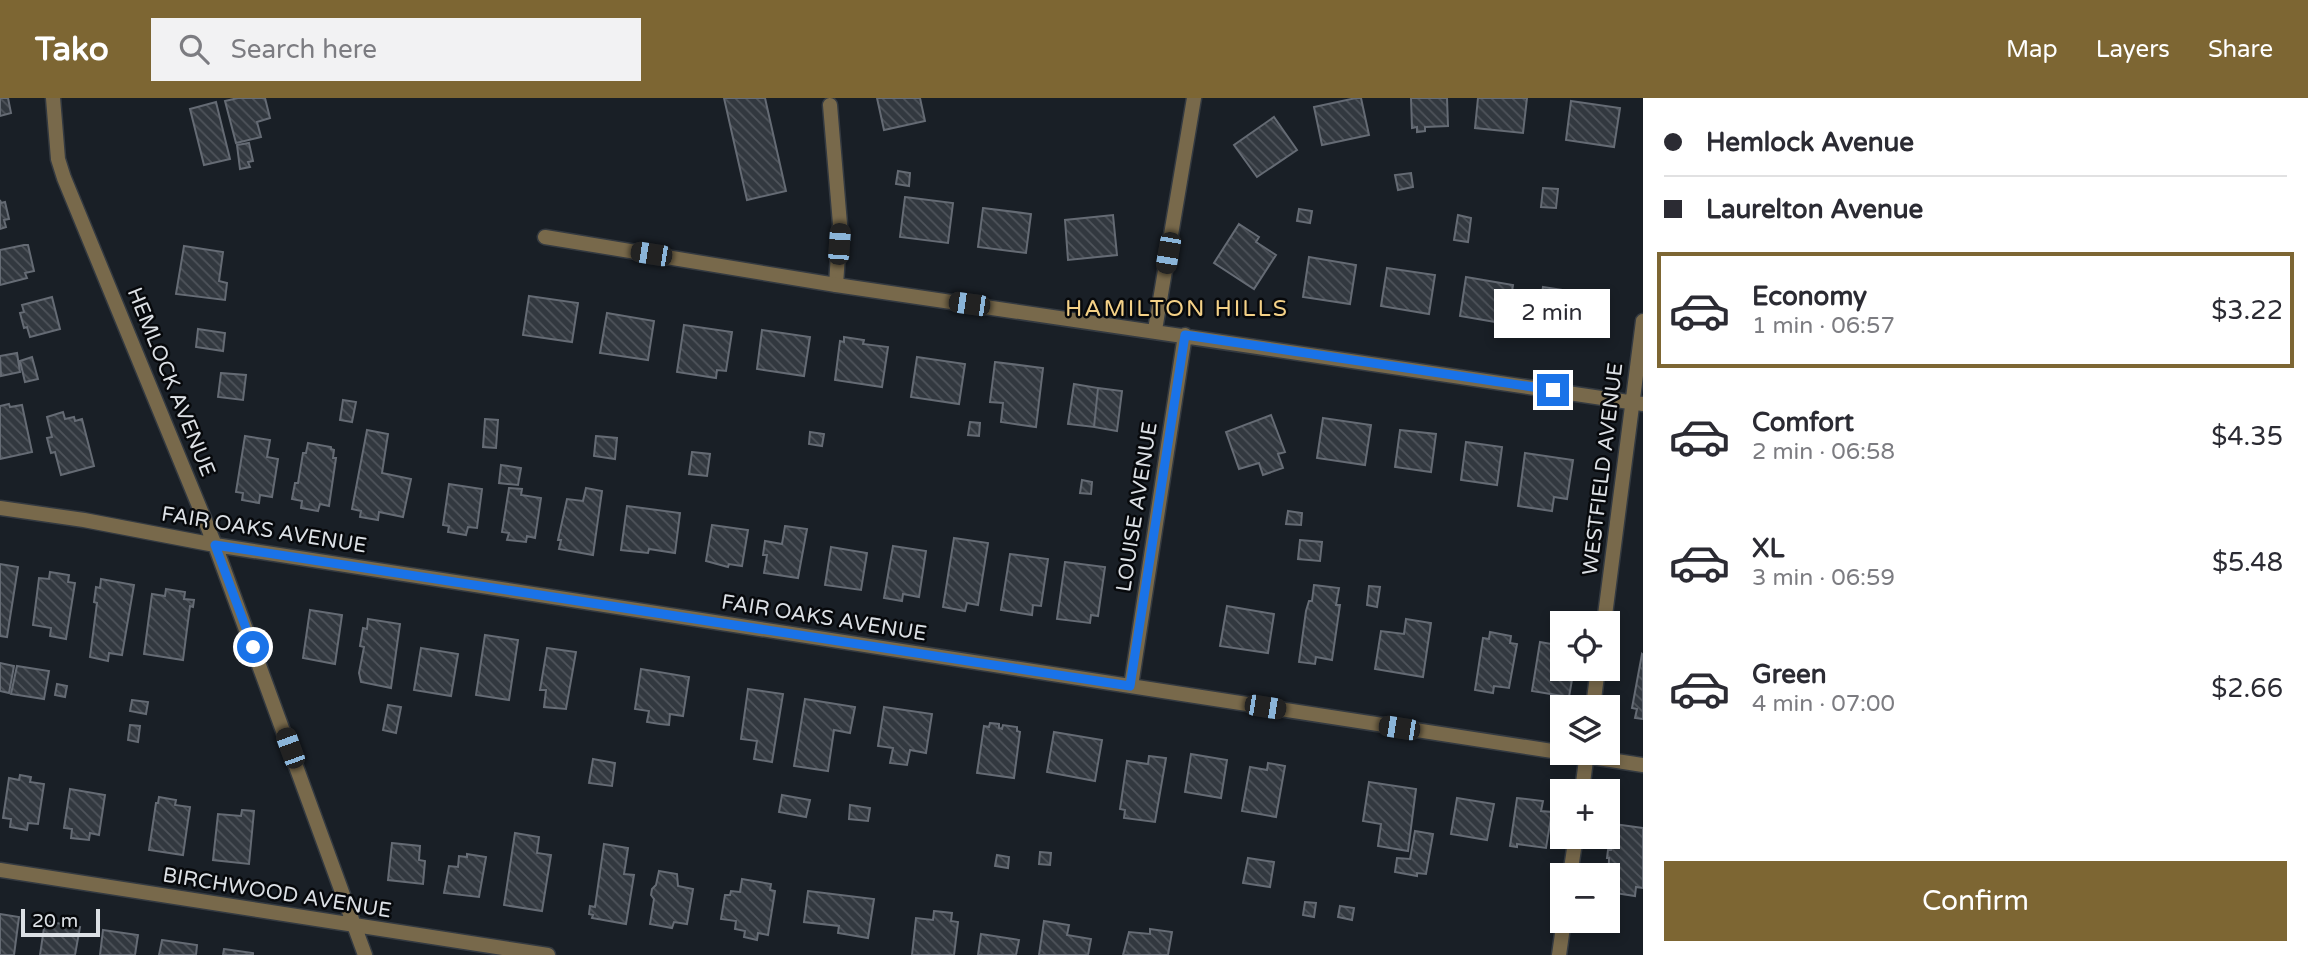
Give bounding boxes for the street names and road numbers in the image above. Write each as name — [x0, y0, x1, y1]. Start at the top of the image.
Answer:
street label: HEMLOCK AVENUE — [122, 284, 220, 480]
street label: WESTFIELD AVENUE — [1578, 361, 1628, 577]
street label: LOUISE AVENUE — [1111, 420, 1163, 594]
street label: FAIR OAKS AVENUE — [160, 501, 368, 559]
street label: FAIR OAKS AVENUE — [720, 589, 928, 647]
street label: BIRCHWOOD AVENUE — [161, 863, 393, 923]

